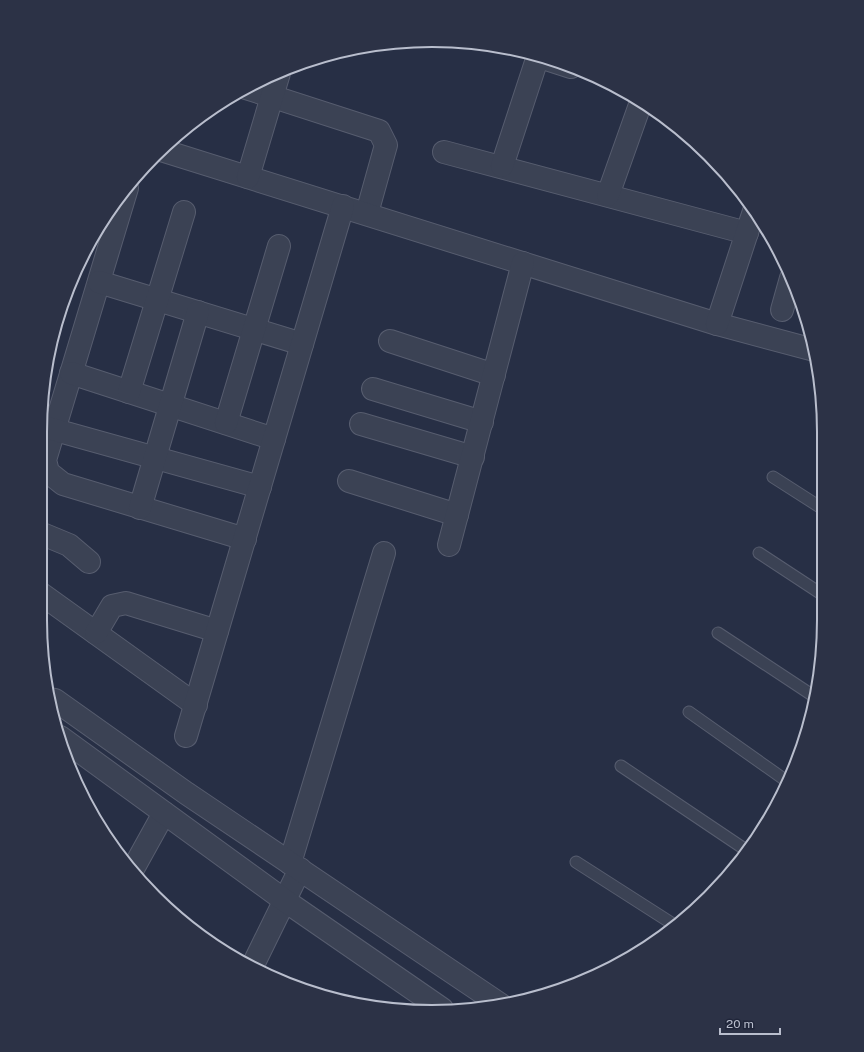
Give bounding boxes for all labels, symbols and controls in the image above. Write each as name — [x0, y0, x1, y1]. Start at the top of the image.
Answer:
scale bar — [720, 1010, 780, 1036]
text: 20 m — [726, 1017, 754, 1031]

